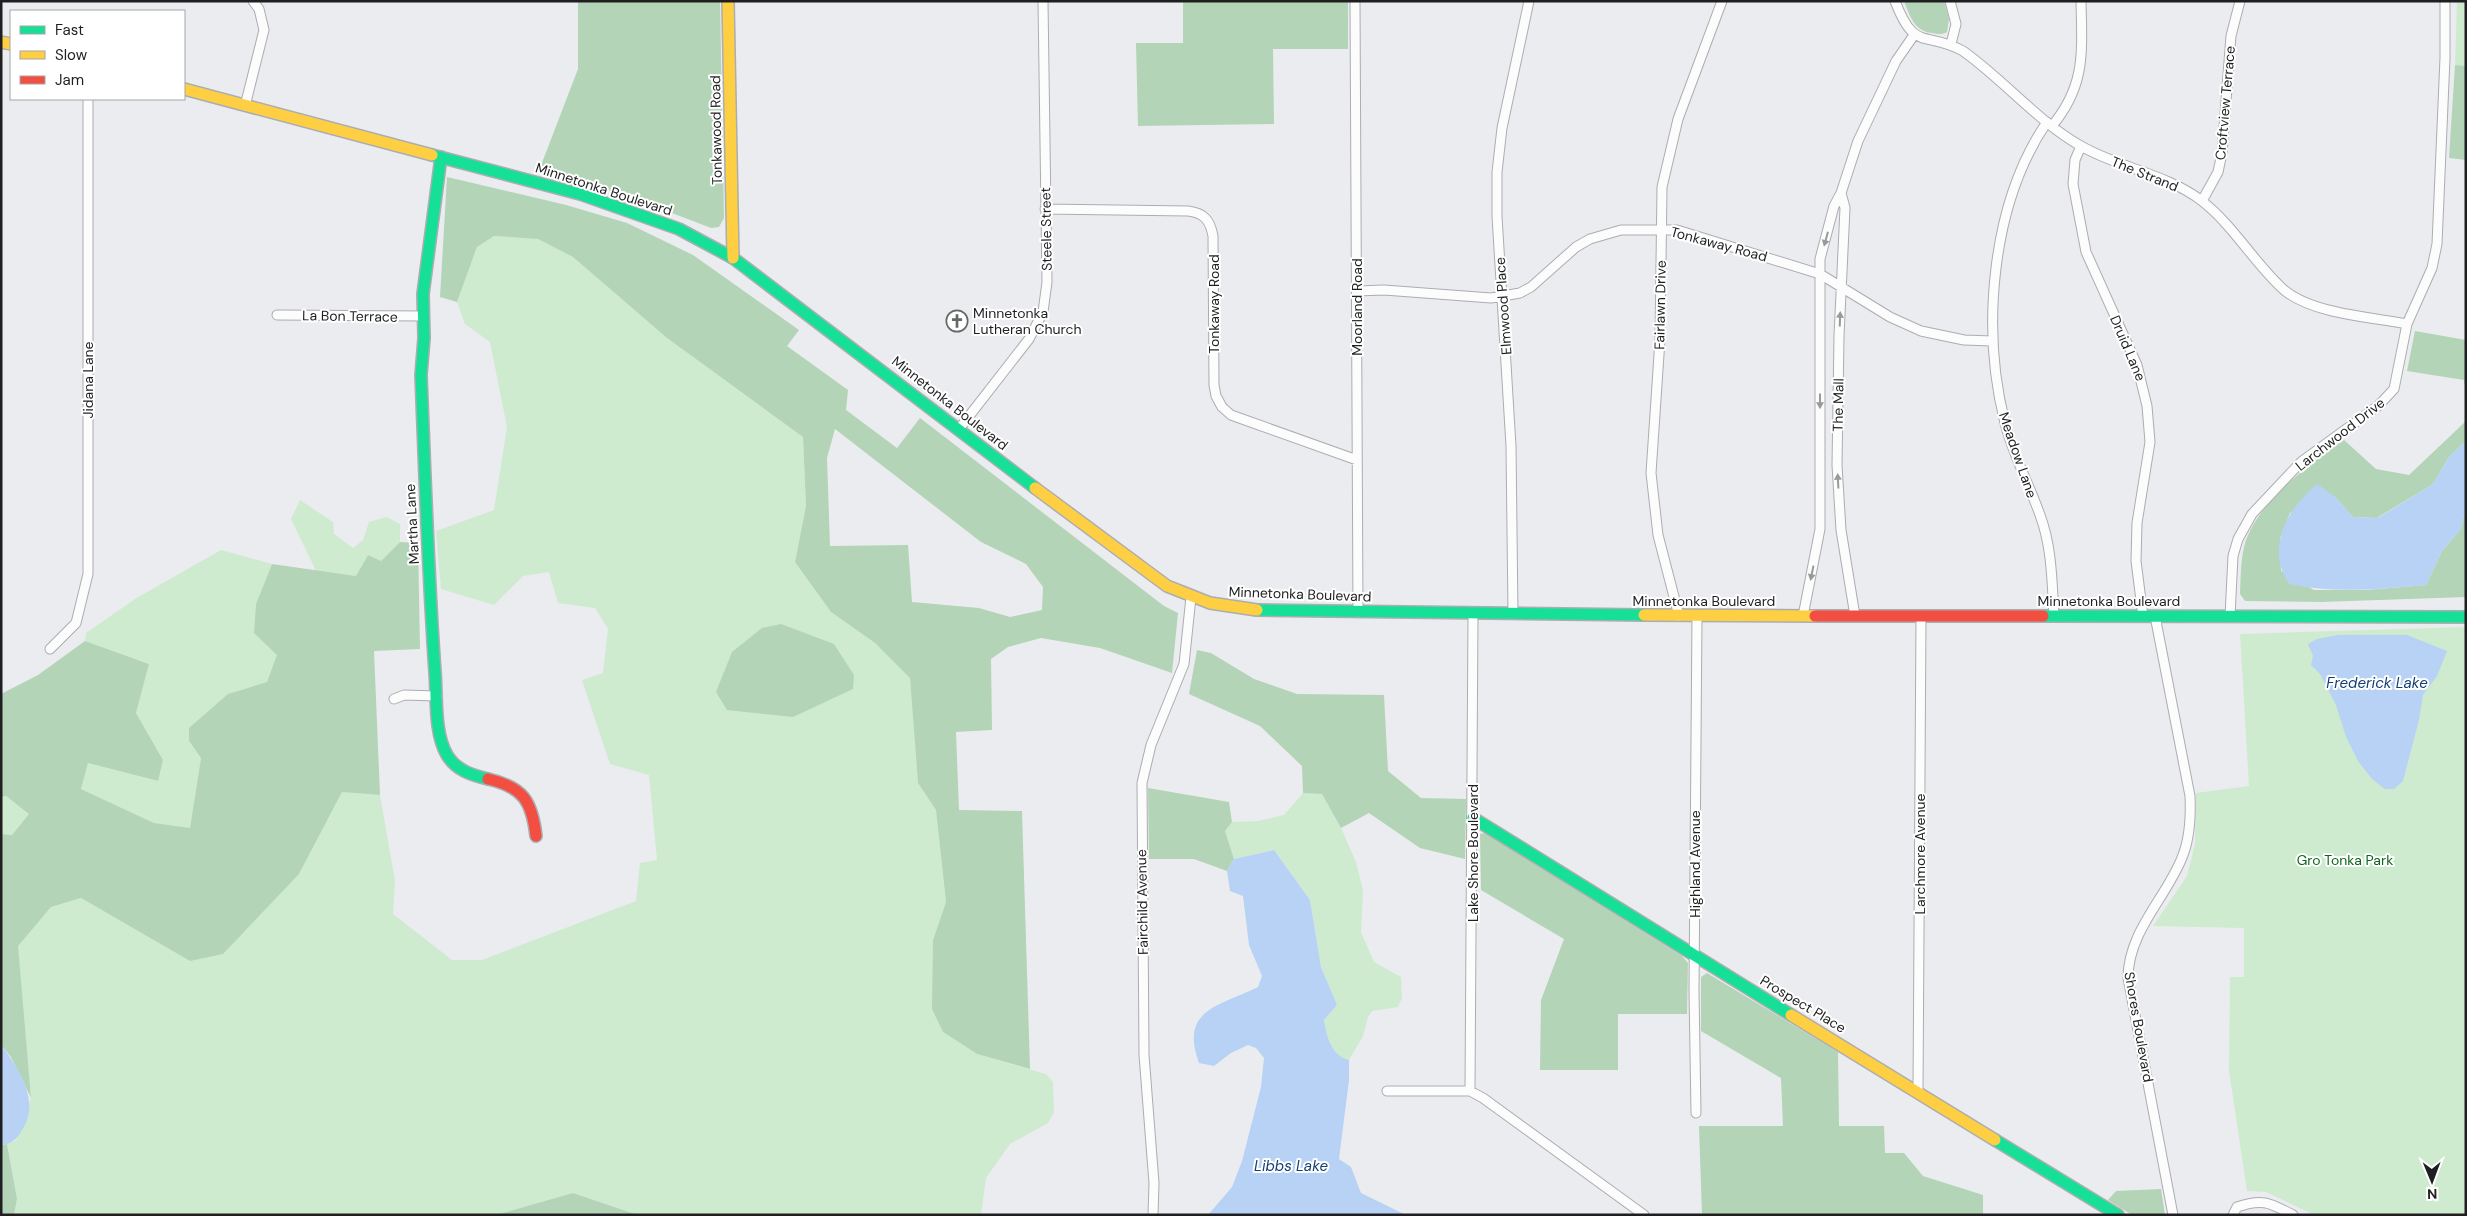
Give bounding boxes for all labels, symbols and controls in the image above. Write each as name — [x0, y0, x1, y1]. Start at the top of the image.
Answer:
legend — [10, 10, 185, 100]
text: Fast — [55, 20, 84, 40]
text: Slow — [55, 45, 88, 65]
street label: Croftview Terrace — [2211, 45, 2239, 161]
text: Jam — [55, 70, 84, 90]
street label: Tonkawood Road — [706, 75, 726, 185]
street label: The Strand — [2109, 152, 2181, 196]
street label: Minnetonka Boulevard — [533, 158, 675, 220]
street label: Steele Street — [1036, 187, 1056, 271]
street label: Tonkaway Road — [1669, 222, 1769, 266]
one-way arrow — [1822, 231, 1830, 246]
street label: Tonkaway Road — [1205, 254, 1223, 354]
street label: Elmwood Place — [1491, 257, 1515, 355]
street label: Moorland Road — [1348, 258, 1366, 356]
street label: Fairlawn Drive — [1650, 260, 1670, 350]
place label: Minnetonka Lutheran Church — [973, 304, 1082, 338]
street label: La Bon Terrace — [302, 306, 398, 326]
church icon: Minnetonka Lutheran Church — [945, 309, 969, 333]
one-way arrow — [1836, 310, 1844, 326]
street label: Druid Lane — [2106, 312, 2150, 384]
street label: Jidana Lane — [79, 341, 97, 419]
street label: Minnetonka Boulevard — [888, 352, 1012, 454]
street label: The Mall — [1829, 378, 1847, 432]
one-way arrow — [1816, 393, 1824, 409]
street label: Larchwood Drive — [2292, 393, 2388, 475]
street label: Meadow Lane — [1995, 410, 2041, 500]
one-way arrow — [1834, 473, 1842, 489]
street label: Martha Lane — [401, 483, 423, 565]
one-way arrow — [1807, 565, 1815, 581]
street label: Minnetonka Boulevard — [1228, 583, 1372, 605]
street label: Minnetonka Boulevard — [1633, 592, 1775, 610]
street label: Minnetonka Boulevard — [2038, 592, 2180, 610]
water label: Frederick Lake — [2326, 673, 2428, 693]
street label: Lake Shore Boulevard — [1464, 784, 1482, 922]
street label: Larchmore Avenue — [1911, 794, 1929, 914]
street label: Highland Avenue — [1686, 810, 1704, 918]
street label: Fairchild Avenue — [1132, 849, 1152, 955]
park label: Gro Tonka Park — [2297, 851, 2393, 869]
street label: Shores Boulevard — [2120, 970, 2158, 1084]
street label: Prospect Place — [1757, 971, 1849, 1037]
water label: Libbs Lake — [1254, 1156, 1328, 1176]
north arrow — [2407, 1156, 2457, 1206]
text: N — [2427, 1185, 2437, 1203]

